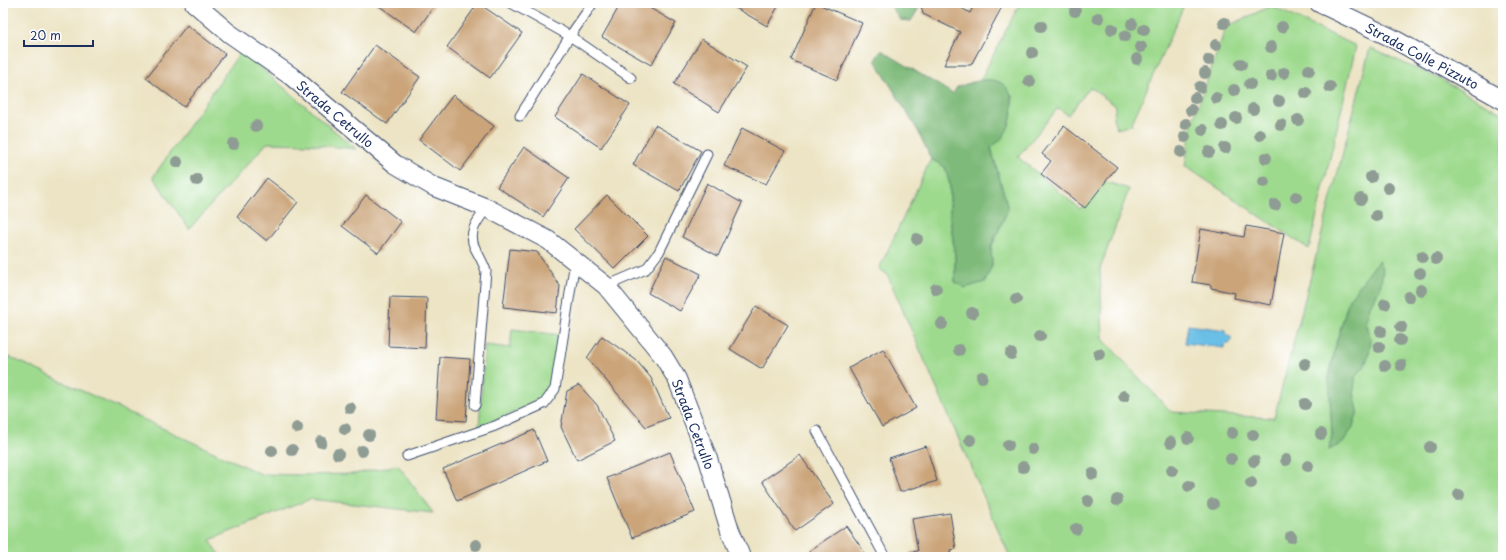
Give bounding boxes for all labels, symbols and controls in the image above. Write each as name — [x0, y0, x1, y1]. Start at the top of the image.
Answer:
street label: Strada Colle Pizzuto — [1362, 18, 1482, 93]
scale bar — [24, 22, 93, 48]
text: 20 m — [30, 26, 61, 44]
street label: Strada Cetrullo — [293, 76, 378, 152]
street label: Strada Cetrullo — [667, 376, 719, 472]

